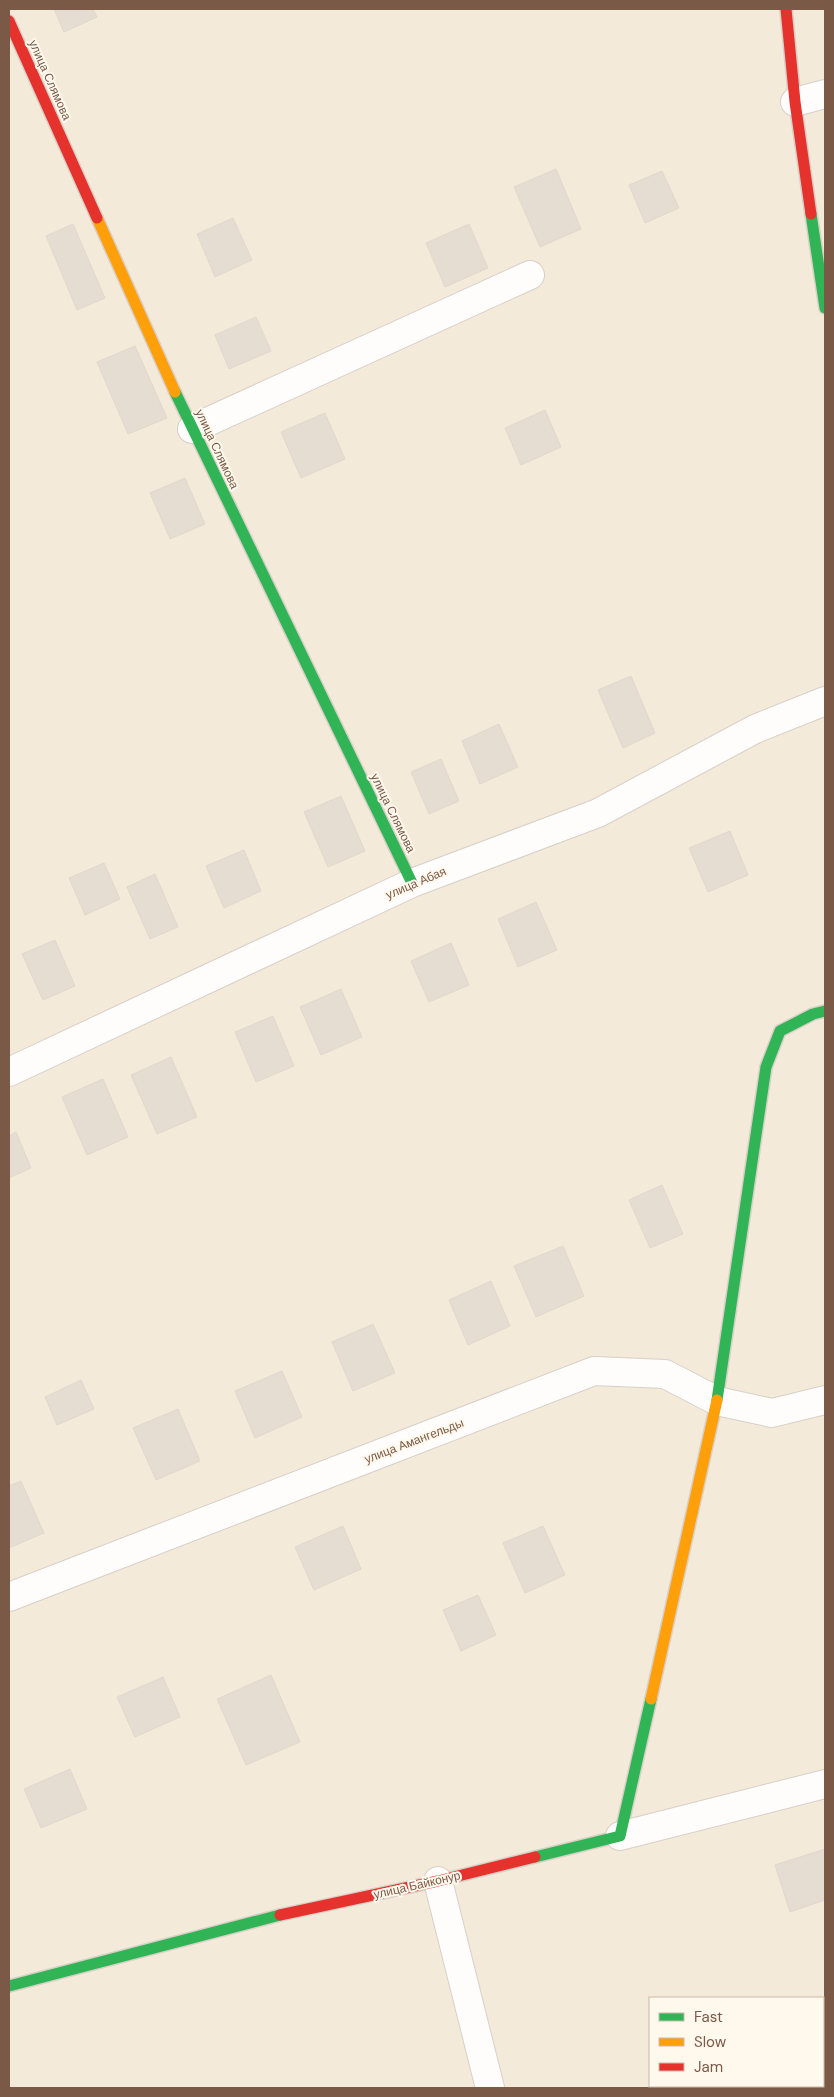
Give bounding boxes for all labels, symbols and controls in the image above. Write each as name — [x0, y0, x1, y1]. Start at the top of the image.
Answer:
street label: улица Слямова — [25, 37, 75, 123]
street label: улица Слямова — [192, 407, 243, 492]
street label: улица Слямова — [367, 771, 419, 856]
street label: улица Абая — [383, 863, 449, 903]
street label: улица Амангельды — [362, 1415, 466, 1467]
street label: улица Байконур — [372, 1867, 462, 1903]
legend — [649, 1997, 824, 2087]
text: Fast — [694, 2007, 723, 2027]
text: Slow — [694, 2032, 727, 2052]
text: Jam — [694, 2057, 723, 2077]

